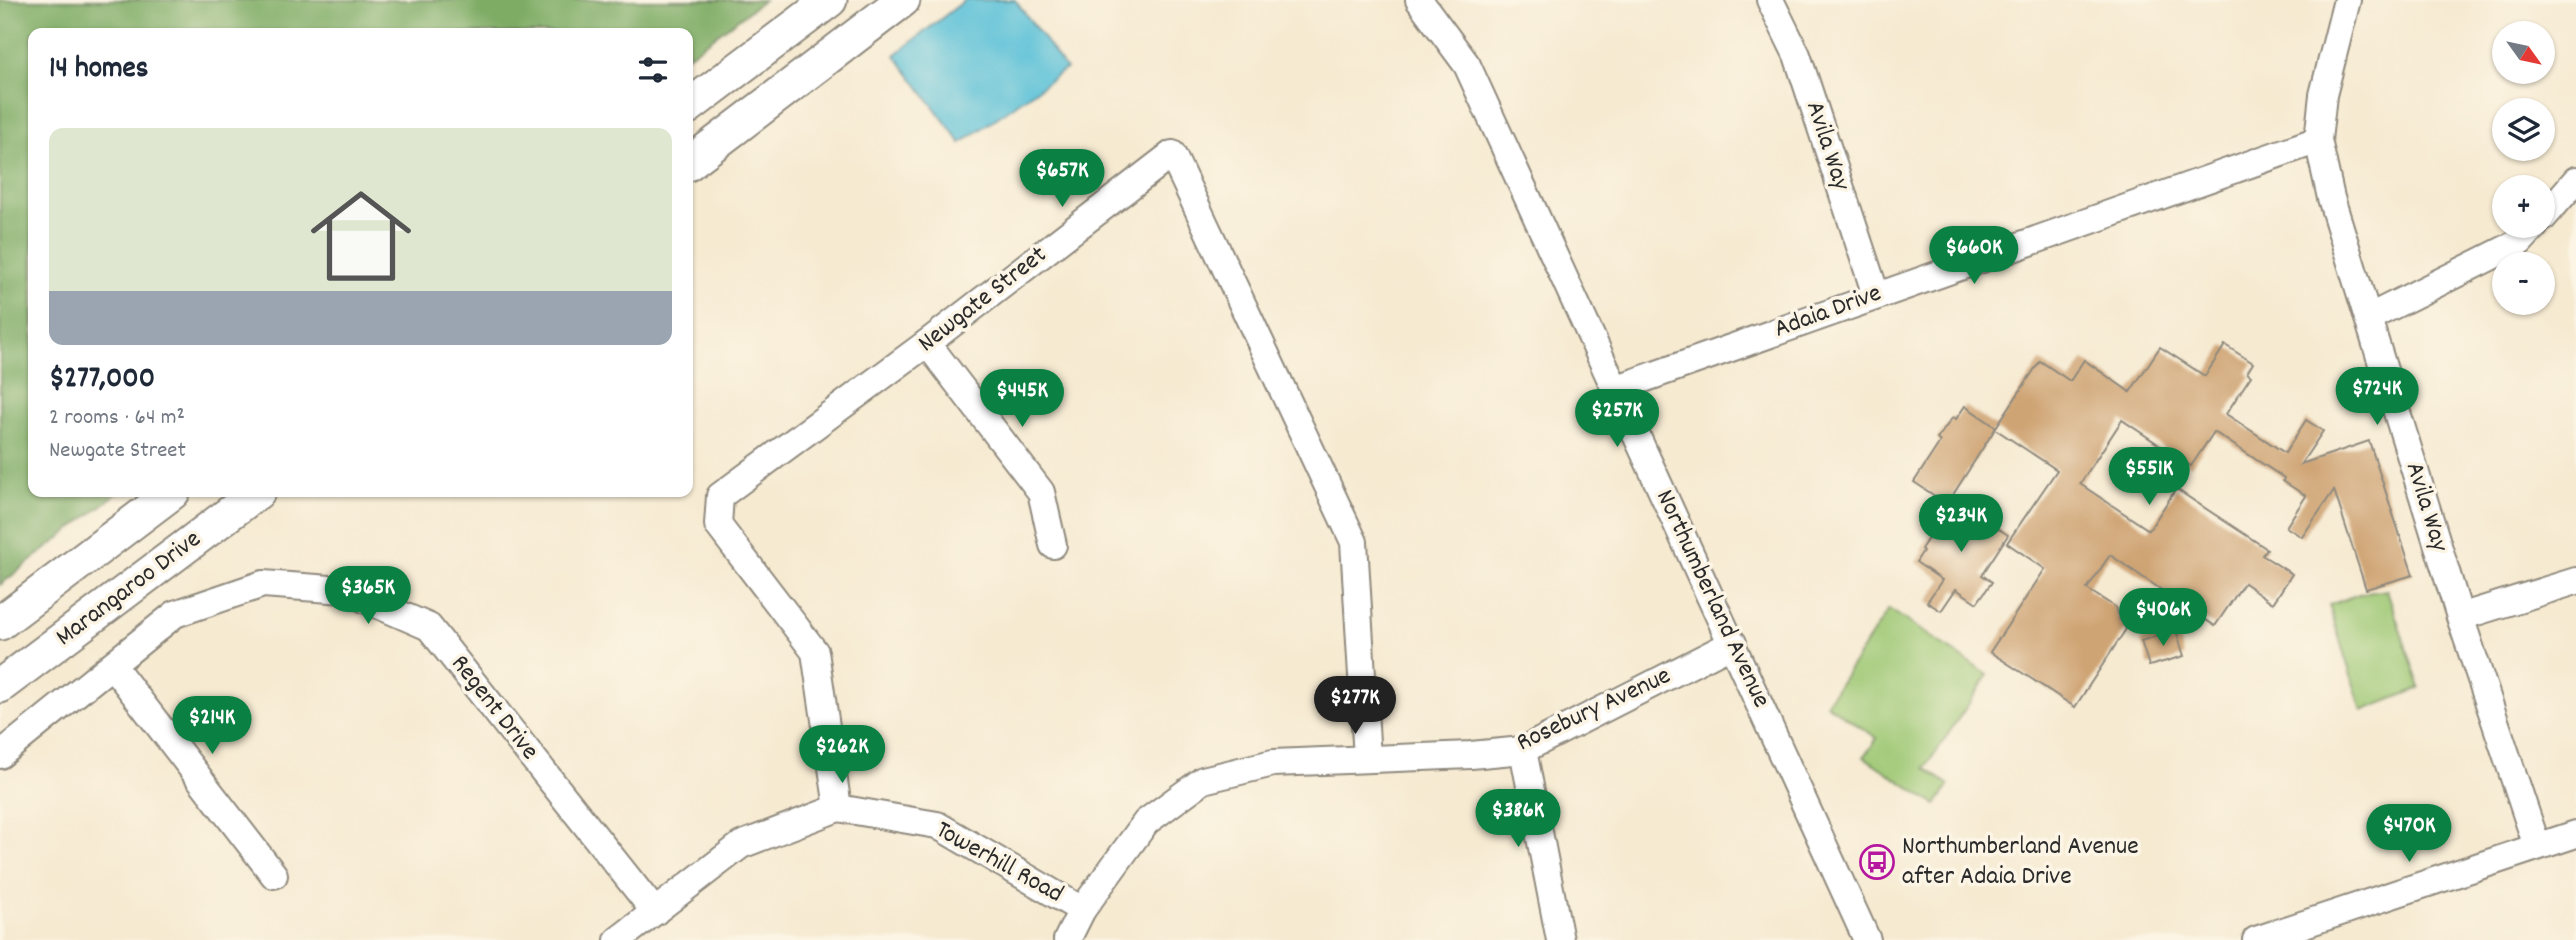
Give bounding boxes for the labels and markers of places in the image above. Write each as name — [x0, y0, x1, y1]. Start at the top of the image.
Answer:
pin: $657K — [1013, 150, 1111, 209]
pin: $660K — [1925, 226, 2023, 286]
pin: $724K — [2328, 368, 2426, 427]
pin: $445K — [973, 370, 1071, 429]
pin: $257K — [1568, 390, 1666, 449]
pin: $551K — [2100, 448, 2198, 507]
pin: $234K — [1912, 494, 2010, 554]
pin: $365K — [319, 566, 417, 626]
pin: $406K — [2114, 588, 2212, 648]
pin: $277K — [1306, 676, 1404, 736]
pin: $214K — [163, 696, 261, 756]
pin: $262K — [793, 726, 891, 785]
pin: $386K — [1469, 790, 1567, 849]
pin: $470K — [2360, 804, 2458, 864]
place label: Northumberland Avenue after Adaia Drive — [1902, 829, 2139, 896]
bus stop icon: Northumberland Avenue after Adaia Drive — [1858, 843, 1896, 881]

